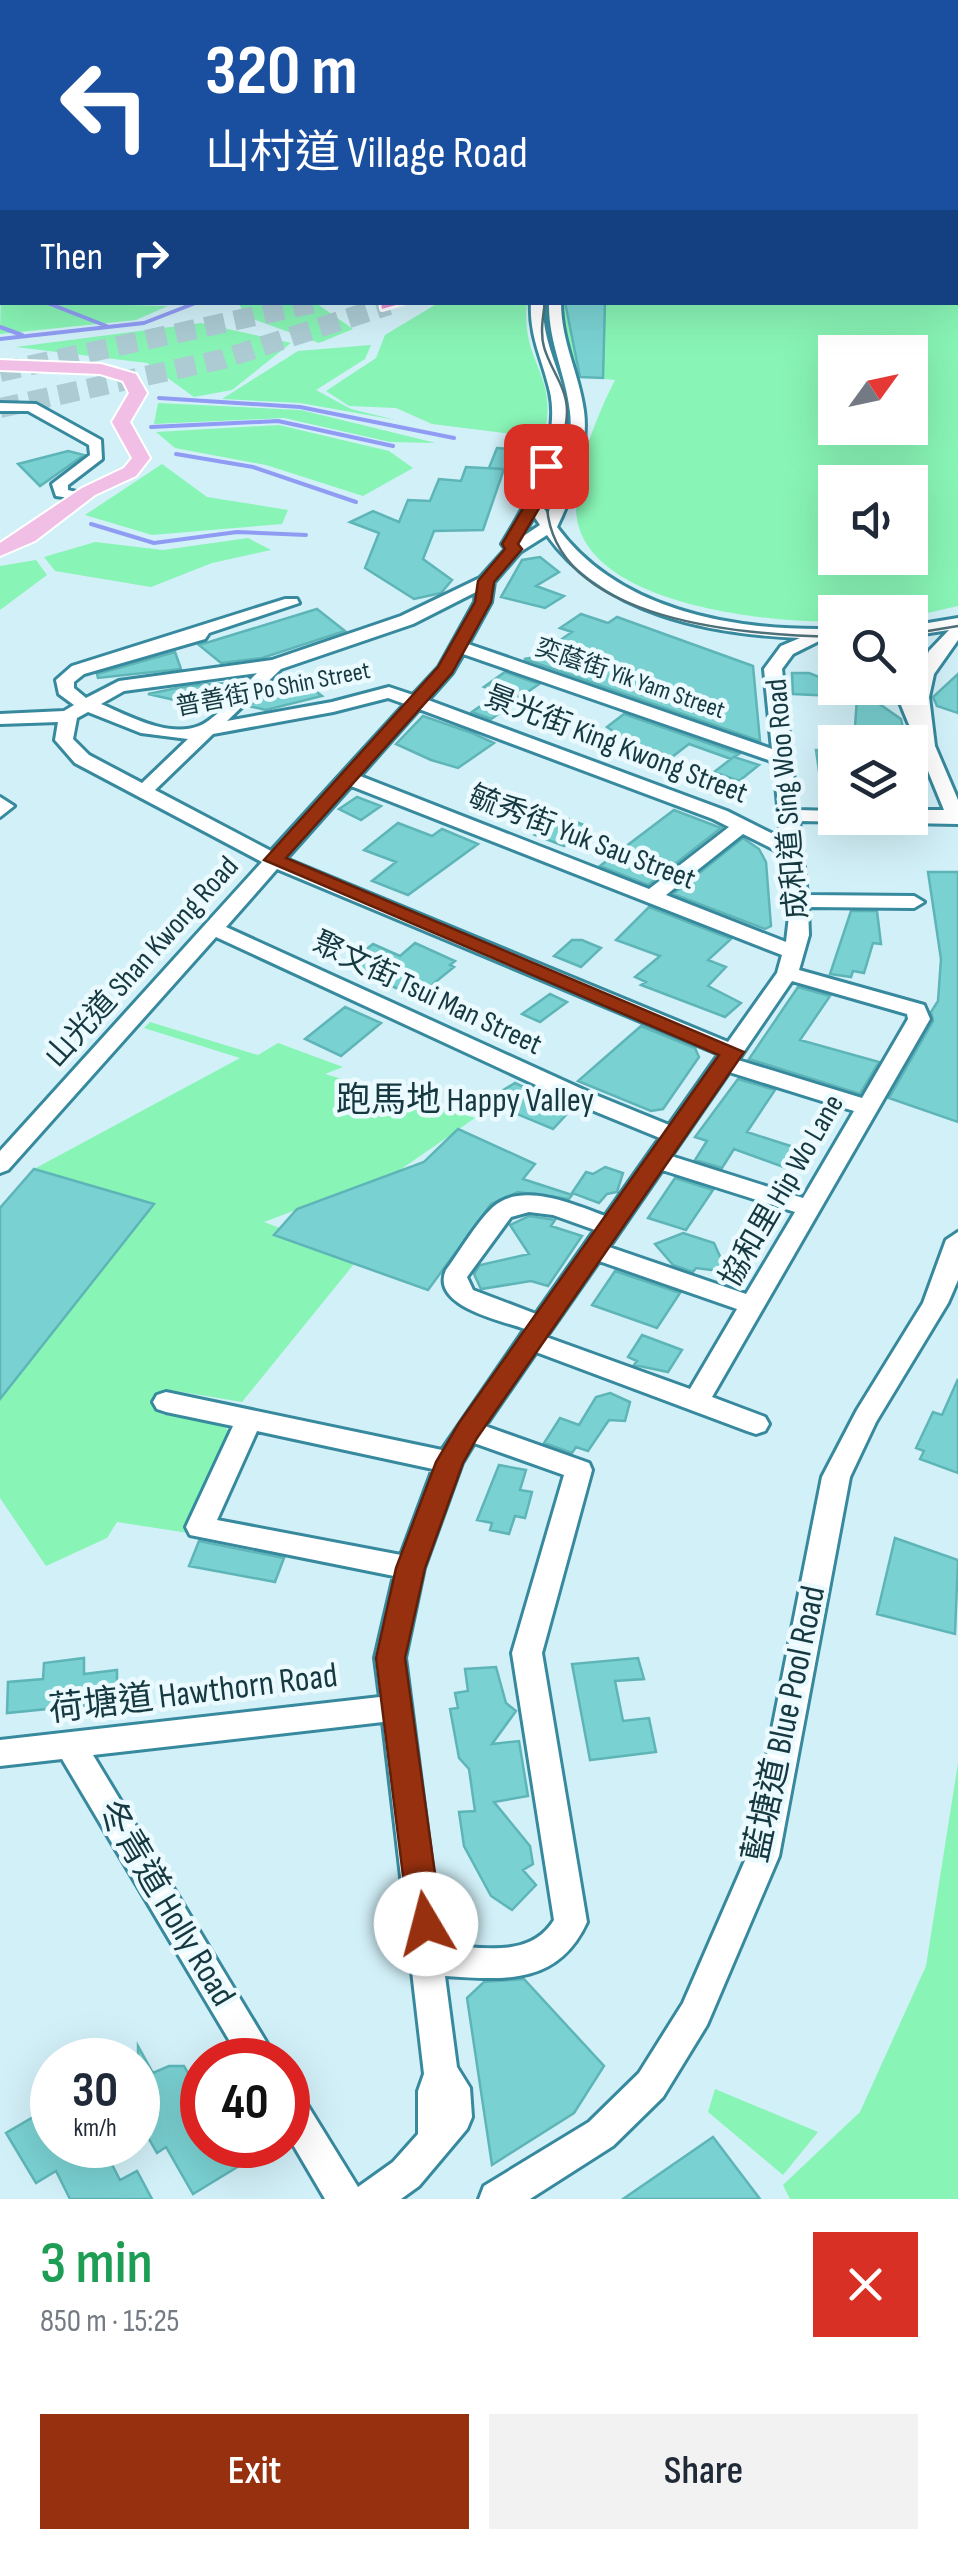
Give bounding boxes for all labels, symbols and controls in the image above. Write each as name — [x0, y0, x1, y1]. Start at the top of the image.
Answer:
text: 320 m — [205, 30, 358, 114]
icon: left — [40, 40, 170, 170]
text: 山村道 Village Road — [205, 126, 528, 181]
icon: right — [123, 230, 178, 285]
text: Then — [40, 235, 103, 280]
north arrow — [818, 335, 928, 445]
map controls — [818, 335, 928, 835]
pin — [504, 424, 589, 509]
icon: arrive — [519, 439, 574, 494]
button: sound — [818, 465, 928, 575]
button: search — [818, 595, 928, 705]
street label: 奕蔭街 Yik Yam Street — [531, 632, 729, 726]
street label: 普善街 Po Shin Street — [173, 655, 373, 723]
street label: 成和道 Sing Woo Road — [759, 677, 815, 921]
street label: 景光街 King Kwong Street — [479, 678, 753, 812]
button: layers — [818, 725, 928, 835]
street label: 毓秀街 Yuk Sau Street — [464, 778, 700, 898]
street label: 山光道 Shan Kwong Road — [38, 849, 246, 1075]
street label: 聚文街 Tsui Man Street — [307, 925, 547, 1063]
district label: 跑馬地 Happy Valley — [336, 1079, 594, 1122]
street label: 協和里 Hip Wo Lane — [712, 1088, 852, 1294]
street label: 藍塘道 Blue Pool Road — [735, 1582, 835, 1866]
street label: 荷塘道 Hawthorn Road — [46, 1654, 340, 1732]
street label: 冬青道 Holly Road — [87, 1792, 245, 2014]
position arrow — [374, 1872, 478, 1976]
speed limit sign: 40 — [180, 2038, 310, 2168]
text: 30 — [72, 2061, 118, 2121]
text: km/h — [73, 2113, 117, 2144]
text: 3 min — [40, 2228, 153, 2300]
button: close — [813, 2232, 918, 2337]
text: 850 m · 15:25 — [40, 2302, 179, 2341]
button: Exit — [40, 2414, 469, 2529]
button: Share — [489, 2414, 918, 2529]

